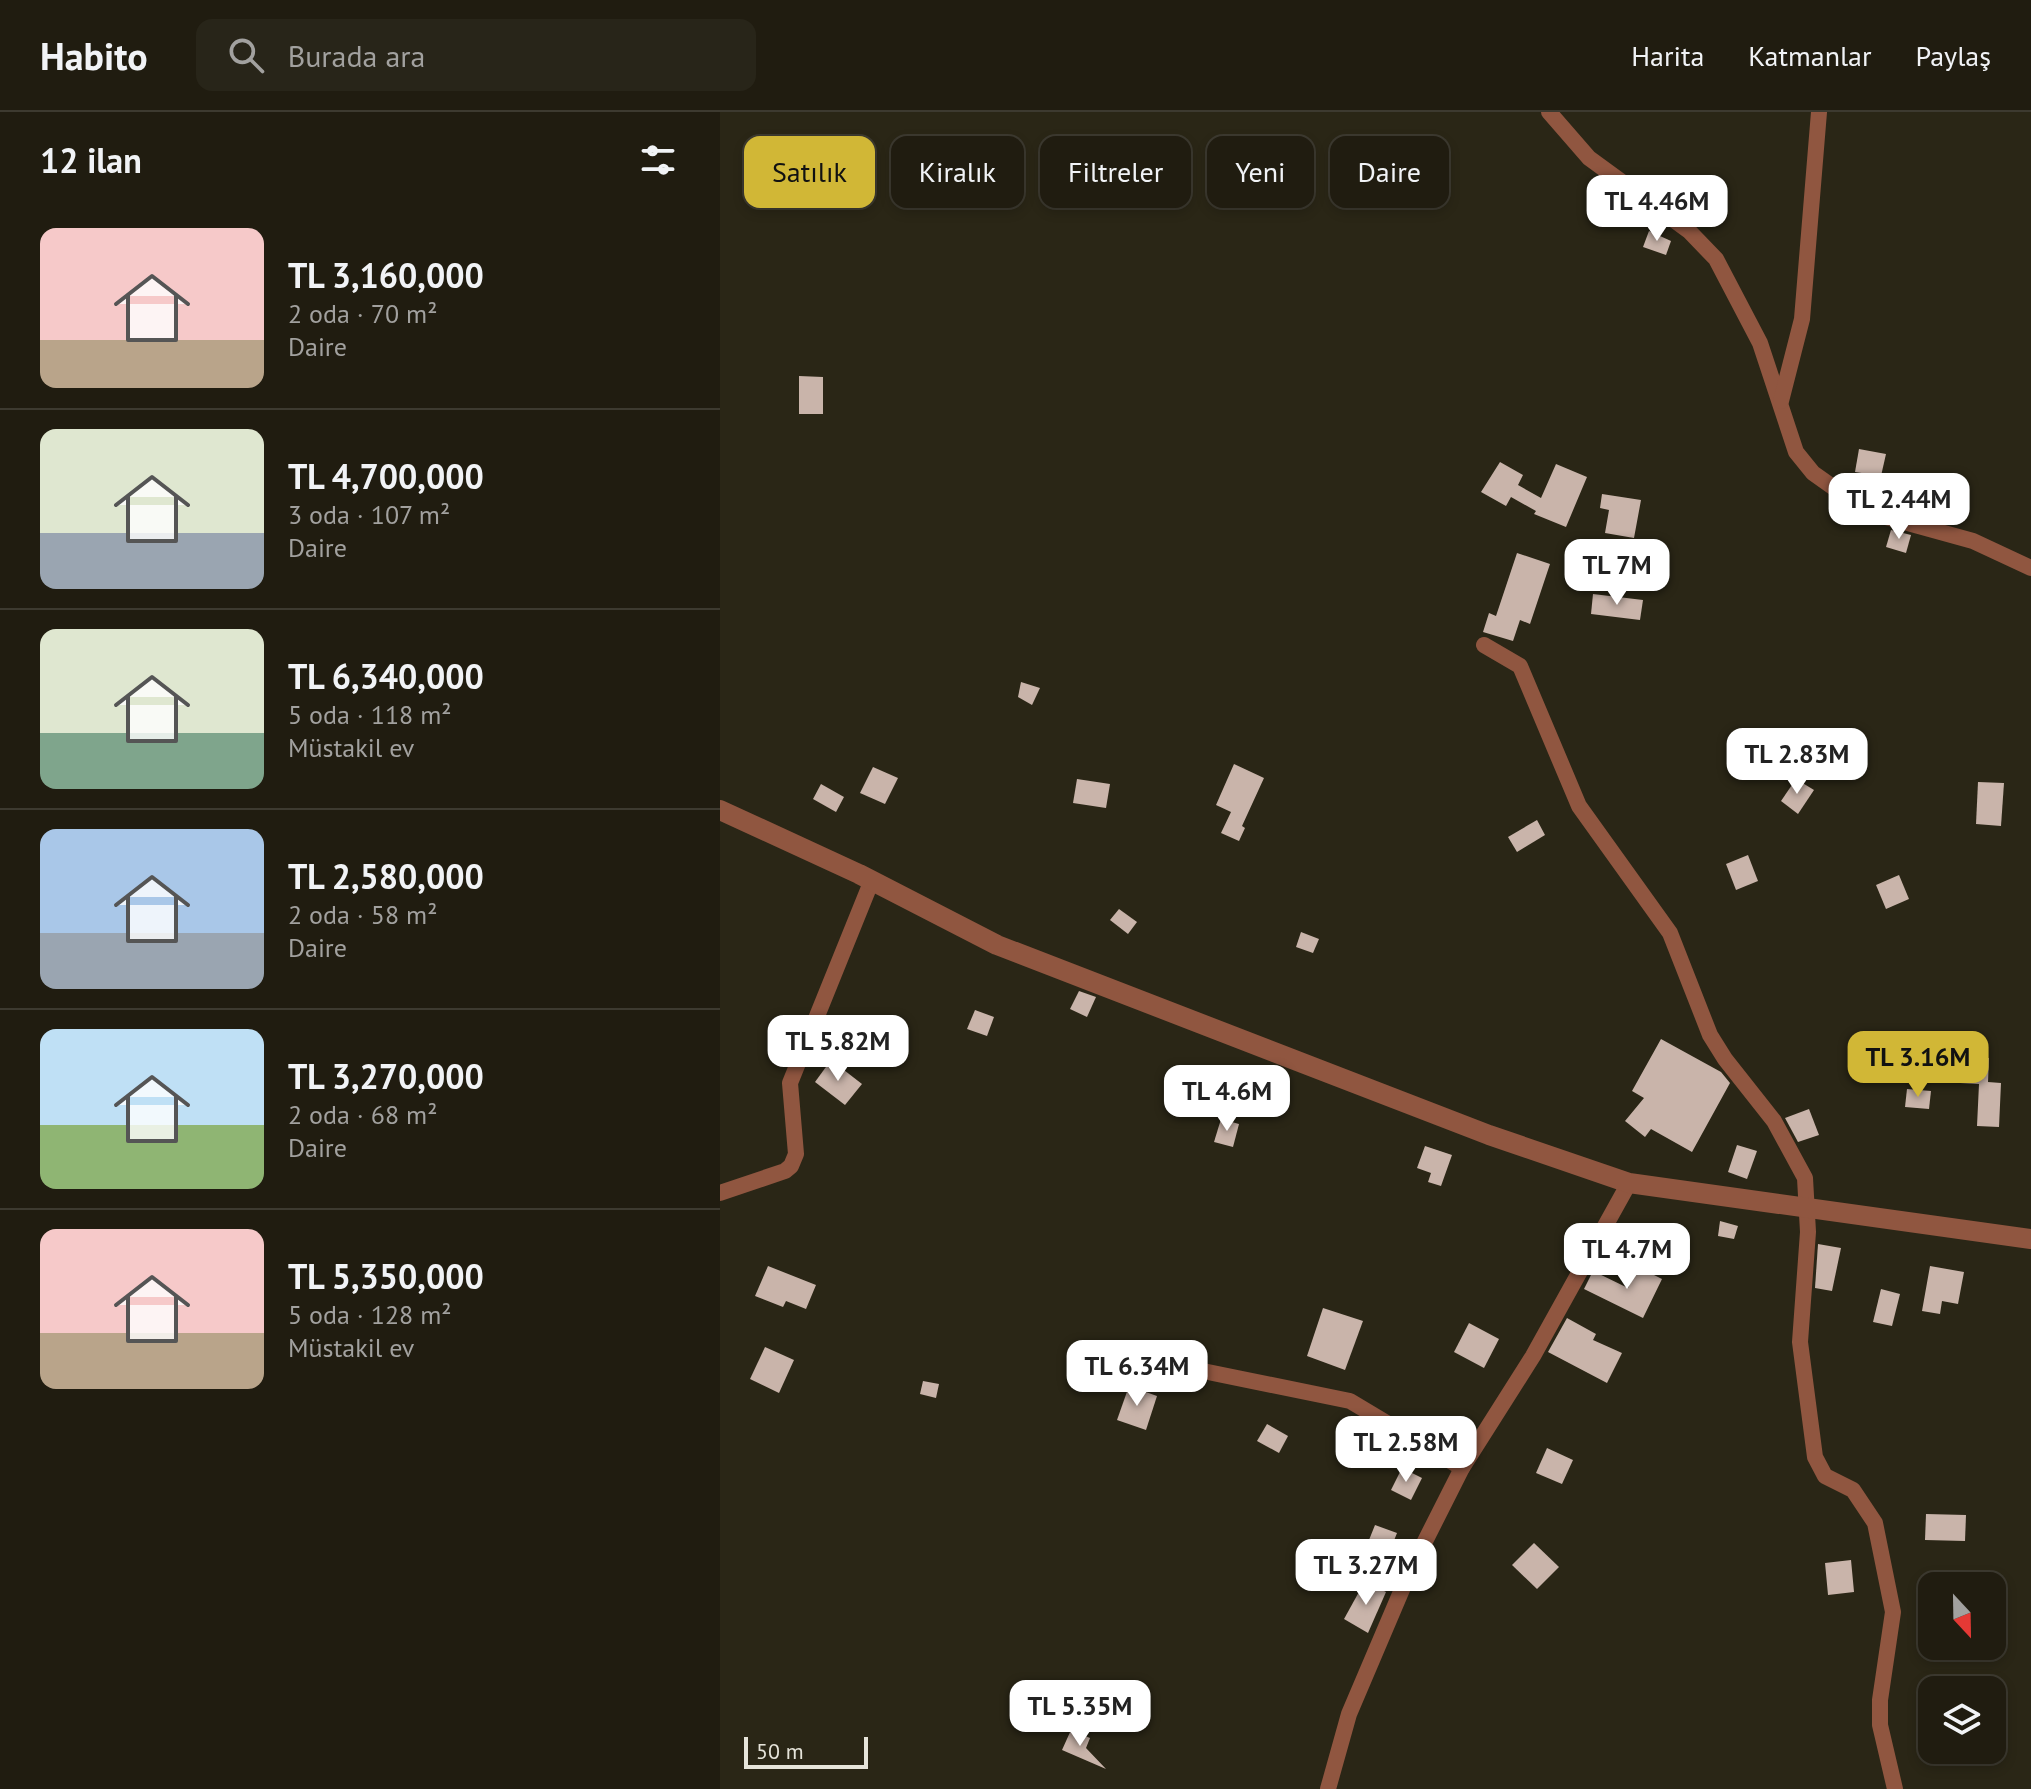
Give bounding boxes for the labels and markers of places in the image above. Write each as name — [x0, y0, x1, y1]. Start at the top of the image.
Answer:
pin: TL 4.46M — [1574, 175, 1740, 243]
pin: TL 2.44M — [1816, 473, 1982, 541]
pin: TL 7M — [1561, 539, 1673, 607]
pin: TL 2.83M — [1714, 728, 1880, 796]
pin: TL 5.82M — [755, 1015, 921, 1083]
pin: TL 3.16M — [1835, 1031, 2001, 1099]
pin: TL 4.6M — [1153, 1065, 1301, 1133]
pin: TL 4.7M — [1553, 1223, 1701, 1291]
pin: TL 6.34M — [1054, 1340, 1220, 1408]
pin: TL 2.58M — [1323, 1416, 1489, 1484]
pin: TL 3.27M — [1283, 1539, 1449, 1607]
pin: TL 5.35M — [997, 1680, 1163, 1748]

